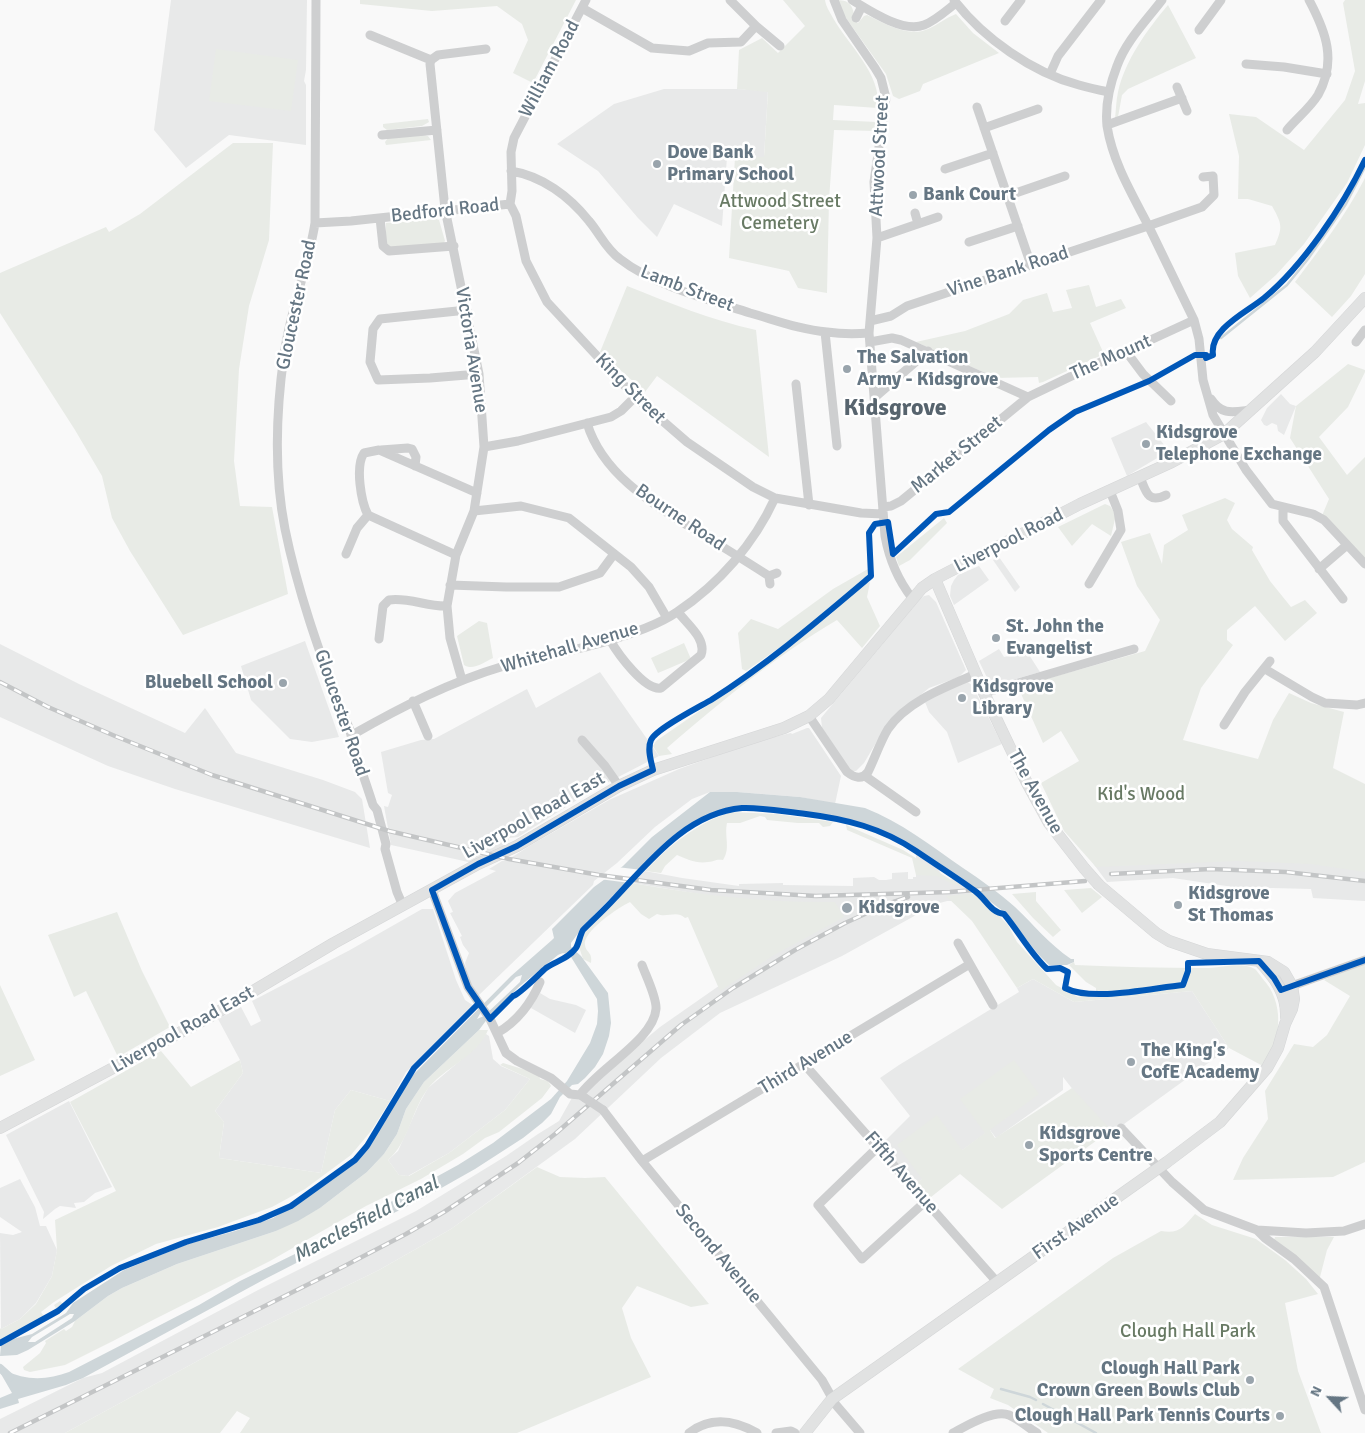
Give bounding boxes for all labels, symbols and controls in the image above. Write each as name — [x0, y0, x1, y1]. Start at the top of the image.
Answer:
street label: William Road — [515, 16, 585, 122]
street label: Attwood Street — [865, 95, 895, 217]
place label: Dove Bank Primary School — [667, 142, 794, 186]
marker: Dove Bank Primary School — [651, 158, 663, 170]
place label: Bank Court — [923, 184, 1016, 206]
marker: Bank Court — [907, 189, 919, 201]
park label: Attwood Street Cemetery — [719, 191, 841, 235]
street label: Bedford Road — [390, 194, 500, 228]
street label: Gloucester Road — [272, 238, 322, 372]
street label: Vine Bank Road — [945, 242, 1071, 302]
street label: Lamb Street — [637, 261, 737, 317]
street label: Victoria Avenue — [450, 285, 492, 415]
street label: The Mount — [1067, 330, 1155, 386]
place label: The Salvation Army - Kidsgrove — [857, 347, 998, 391]
street label: King Street — [590, 349, 670, 429]
marker: The Salvation Army - Kidsgrove — [841, 363, 853, 375]
district label: Kidsgrove — [843, 395, 947, 423]
street label: Market Street — [907, 411, 1007, 499]
place label: Kidsgrove Telephone Exchange — [1156, 422, 1322, 466]
marker: Kidsgrove Telephone Exchange — [1140, 438, 1152, 450]
street label: Bourne Road — [631, 480, 729, 556]
street label: Liverpool Road — [951, 504, 1067, 578]
place label: St. John the Evangelist — [1006, 616, 1104, 660]
street label: Whitehall Avenue — [499, 617, 641, 679]
marker: St. John the Evangelist — [990, 632, 1002, 644]
street label: Gloucester Road — [309, 647, 373, 779]
place label: Bluebell School — [145, 672, 273, 694]
place label: Kidsgrove Library — [972, 676, 1054, 720]
marker: Bluebell School — [277, 677, 289, 689]
marker: Kidsgrove Library — [956, 692, 968, 704]
street label: The Avenue — [1003, 746, 1067, 838]
street label: Liverpool Road East — [459, 767, 609, 865]
park label: Kid's Wood — [1097, 784, 1185, 806]
place label: Kidsgrove St Thomas — [1188, 883, 1273, 927]
place label: Kidsgrove — [858, 897, 940, 919]
marker: Kidsgrove St Thomas — [1172, 899, 1184, 911]
marker: Kidsgrove — [840, 901, 854, 915]
street label: Liverpool Road East — [108, 981, 258, 1079]
street label: Third Avenue — [755, 1026, 857, 1100]
place label: The King's CofE Academy — [1141, 1040, 1259, 1084]
marker: The King's CofE Academy — [1125, 1056, 1137, 1068]
place label: Kidsgrove Sports Centre — [1039, 1123, 1153, 1167]
street label: Fifth Avenue — [859, 1127, 943, 1219]
marker: Kidsgrove Sports Centre — [1023, 1139, 1035, 1151]
water label: Macclesfield Canal — [289, 1172, 443, 1268]
street label: First Avenue — [1028, 1189, 1124, 1265]
street label: Second Avenue — [670, 1200, 766, 1308]
park label: Clough Hall Park — [1120, 1321, 1256, 1343]
place label: Clough Hall Park Crown Green Bowls Club — [1037, 1358, 1240, 1402]
north arrow — [1305, 1373, 1355, 1423]
marker: Clough Hall Park Crown Green Bowls Club — [1244, 1374, 1256, 1386]
text: N — [1306, 1383, 1326, 1399]
place label: Clough Hall Park Tennis Courts — [1015, 1405, 1270, 1427]
marker: Clough Hall Park Tennis Courts — [1274, 1410, 1286, 1422]

